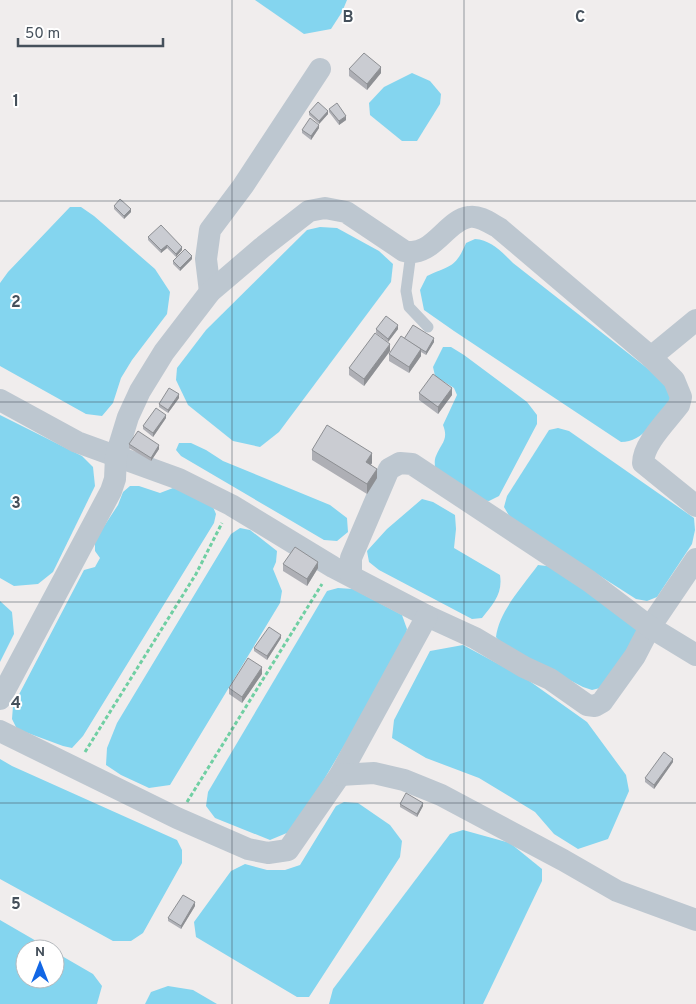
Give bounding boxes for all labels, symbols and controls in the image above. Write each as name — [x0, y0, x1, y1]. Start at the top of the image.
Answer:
text: B — [342, 8, 354, 28]
text: C — [575, 8, 585, 28]
scale bar — [18, 15, 162, 47]
text: 50 m — [25, 25, 60, 44]
text: 1 — [13, 92, 19, 112]
text: 2 — [11, 293, 21, 313]
text: 3 — [11, 494, 21, 514]
text: 4 — [11, 694, 21, 714]
text: 5 — [11, 895, 21, 915]
north arrow — [15, 939, 65, 989]
text: N — [35, 944, 45, 961]

